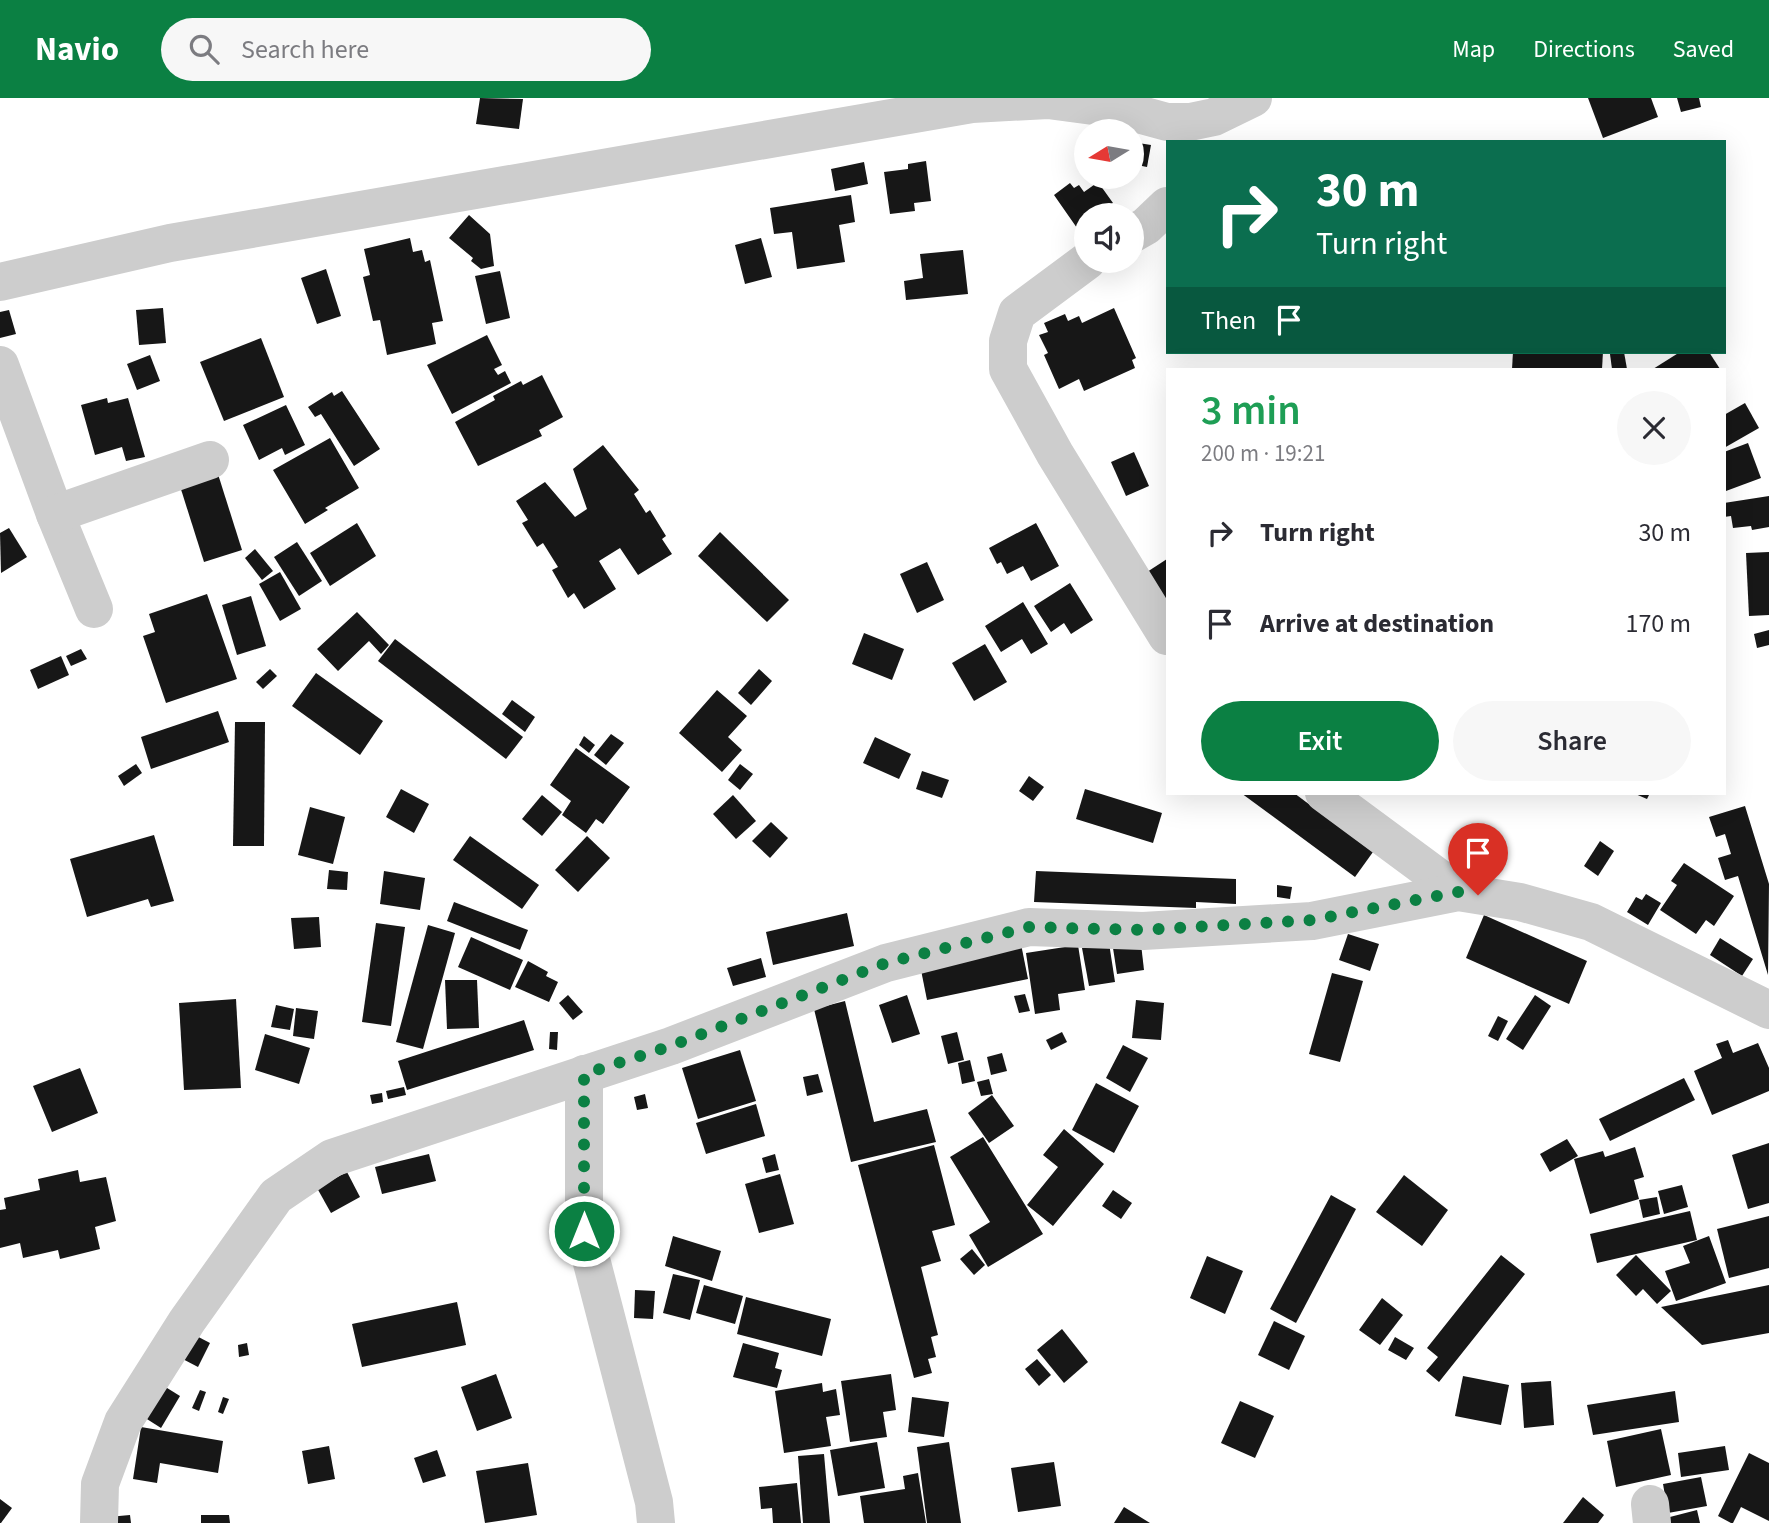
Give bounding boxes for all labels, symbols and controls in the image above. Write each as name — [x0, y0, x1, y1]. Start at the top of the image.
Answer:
search box — [161, 18, 651, 81]
text: Navio — [35, 26, 119, 73]
icon: search — [185, 30, 223, 68]
text: Search here — [241, 31, 369, 68]
text: Map — [1452, 32, 1495, 67]
text: Directions — [1533, 32, 1635, 67]
text: Saved — [1673, 32, 1734, 67]
north arrow — [1074, 119, 1144, 189]
map controls — [1074, 119, 1144, 273]
text: 30 m — [1316, 156, 1420, 226]
icon: right — [1201, 168, 1292, 259]
button: sound — [1074, 203, 1144, 273]
text: Turn right — [1316, 221, 1447, 267]
icon: arrive — [1270, 301, 1308, 339]
text: Then — [1201, 302, 1256, 339]
text: 3 min — [1201, 381, 1301, 441]
button: close — [1617, 391, 1691, 465]
text: 200 m · 19:21 — [1201, 437, 1325, 470]
icon: right — [1201, 514, 1239, 552]
text: Turn right — [1260, 514, 1375, 551]
text: 30 m — [1638, 514, 1691, 551]
icon: arrive — [1201, 605, 1239, 643]
text: Arrive at destination — [1260, 605, 1494, 642]
text: 170 m — [1625, 605, 1691, 642]
button: Exit — [1201, 701, 1439, 781]
button: Share — [1453, 701, 1691, 781]
pin — [1448, 823, 1508, 895]
icon: arrive — [1459, 834, 1497, 872]
position arrow — [547, 1194, 621, 1268]

